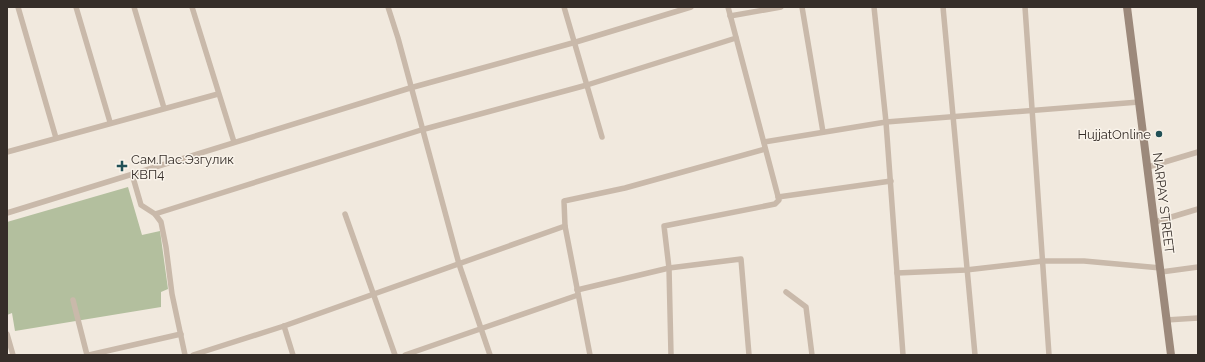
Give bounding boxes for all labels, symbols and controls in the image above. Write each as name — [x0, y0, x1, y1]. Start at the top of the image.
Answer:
place label: HujjatOnline — [1077, 127, 1151, 142]
marker: HujjatOnline — [1154, 129, 1164, 139]
place label: Сам.Пас.Эзгулик КВП4 — [131, 152, 234, 182]
street label: NARPAY STREET — [1150, 152, 1177, 255]
marker: Сам.Пас.Эзгулик КВП4 — [116, 160, 128, 172]

